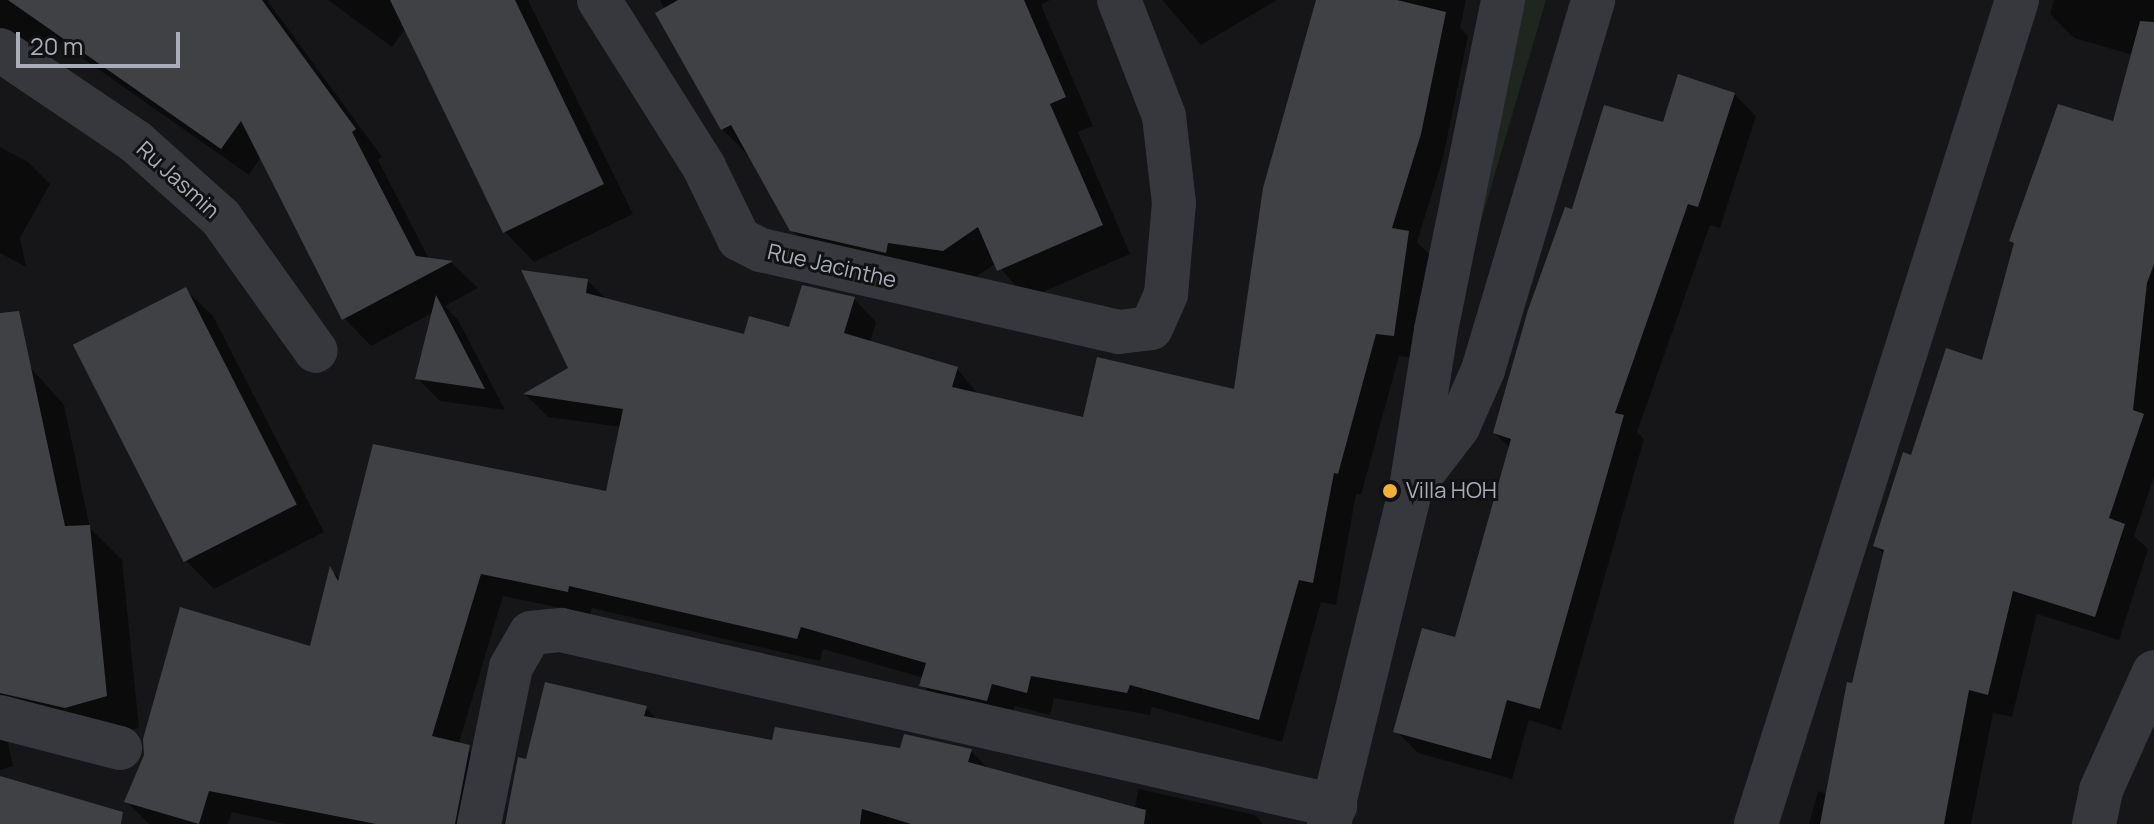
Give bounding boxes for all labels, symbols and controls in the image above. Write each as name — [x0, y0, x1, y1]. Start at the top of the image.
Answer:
scale bar — [20, 16, 184, 66]
text: 20 m — [30, 29, 83, 62]
street label: Ru Jasmin — [131, 136, 225, 224]
street label: Rue Jacinthe — [765, 238, 899, 294]
place label: Villa HOH — [1406, 478, 1497, 504]
marker: Villa HOH — [1381, 482, 1399, 500]

